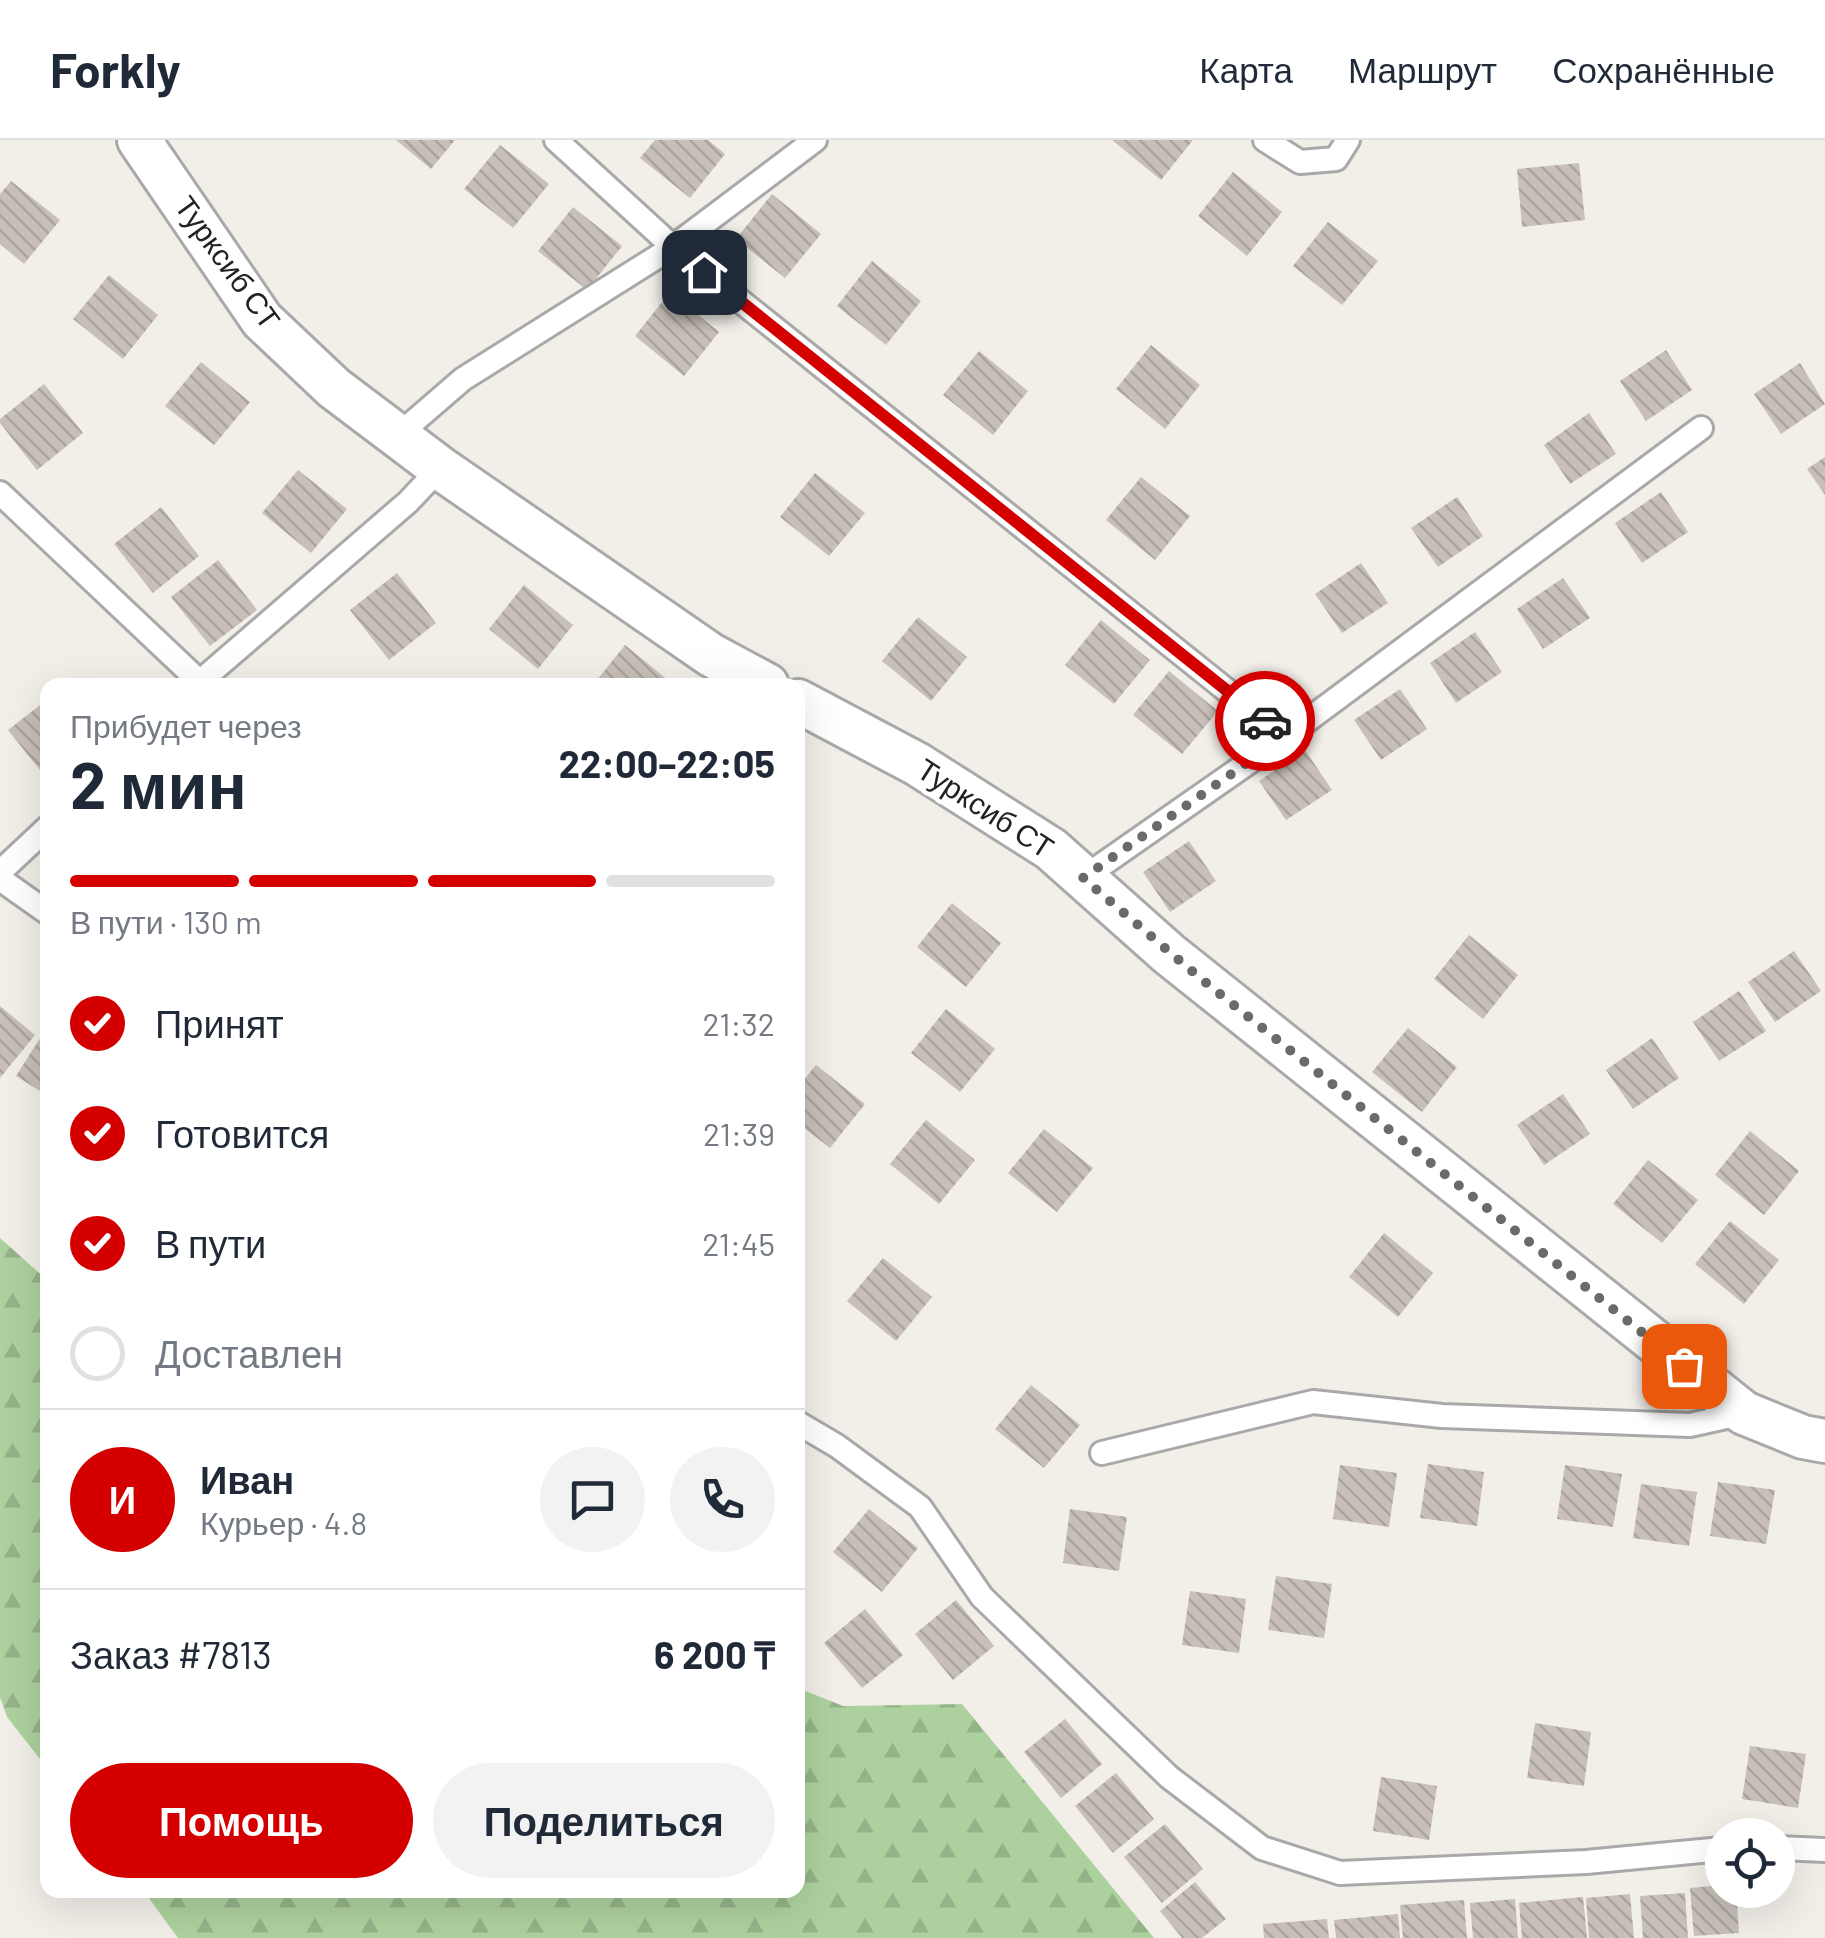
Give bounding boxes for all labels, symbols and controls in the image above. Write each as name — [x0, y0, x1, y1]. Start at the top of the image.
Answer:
text: Forkly — [50, 40, 181, 98]
text: Карта — [1199, 48, 1293, 90]
text: Маршрут — [1348, 48, 1497, 90]
text: Сохранённые — [1552, 48, 1775, 90]
street label: Турксиб СТ — [168, 188, 289, 335]
pin — [662, 230, 747, 315]
icon: home — [677, 245, 732, 300]
courier — [1215, 671, 1315, 771]
icon: car — [1238, 694, 1293, 749]
text: Прибудет через — [70, 706, 302, 744]
text: 22:00–22:05 — [559, 740, 775, 786]
text: 2 мин — [70, 744, 247, 822]
street label: Турксиб СТ — [911, 750, 1061, 865]
text: В пути · 130 m — [70, 902, 262, 940]
icon: check — [70, 996, 125, 1051]
text: Принят — [155, 1000, 284, 1046]
text: 21:32 — [703, 1004, 775, 1042]
icon: check — [70, 1106, 125, 1161]
text: Готовится — [155, 1110, 329, 1156]
text: 21:39 — [703, 1114, 775, 1152]
icon: check — [70, 1216, 125, 1271]
text: В пути — [155, 1220, 266, 1266]
text: 21:45 — [702, 1224, 775, 1262]
pin — [1642, 1324, 1727, 1409]
text: Доставлен — [155, 1330, 343, 1376]
icon: bag — [1657, 1339, 1712, 1394]
button: chat — [540, 1447, 645, 1552]
button: phone — [670, 1447, 775, 1552]
text: Иван — [200, 1456, 294, 1502]
text: И — [109, 1476, 136, 1522]
text: Курьер · 4.8 — [200, 1503, 367, 1541]
text: Заказ #7813 — [70, 1631, 272, 1677]
text: 6 200 ₸ — [654, 1631, 775, 1677]
button: Помощь — [70, 1763, 413, 1878]
button: Поделиться — [433, 1763, 775, 1878]
map controls — [1705, 1818, 1795, 1908]
button: locate — [1705, 1818, 1795, 1908]

